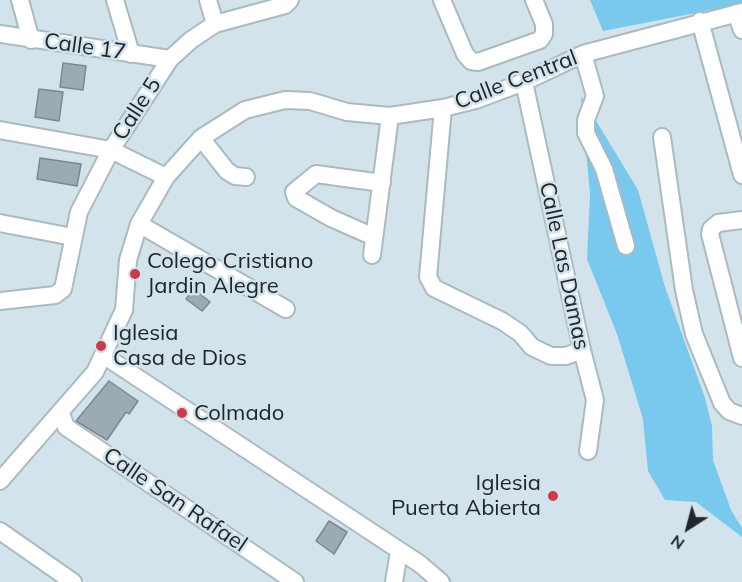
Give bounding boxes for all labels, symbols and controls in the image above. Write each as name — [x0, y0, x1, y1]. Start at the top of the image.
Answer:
street label: Calle 17 — [42, 28, 128, 66]
street label: Calle Central — [451, 45, 581, 115]
street label: Calle 5 — [107, 73, 167, 145]
street label: Calle Las Damas — [533, 180, 595, 352]
place label: Colego Cristiano Jardin Alegre — [147, 248, 313, 300]
marker: Colego Cristiano Jardin Alegre — [128, 267, 142, 281]
place label: Iglesia Casa de Dios — [113, 320, 247, 372]
marker: Iglesia Casa de Dios — [94, 339, 108, 353]
place label: Colmado — [194, 400, 284, 426]
marker: Colmado — [175, 406, 189, 420]
street label: Calle San Rafael — [98, 442, 252, 558]
place label: Iglesia Puerta Abierta — [391, 470, 541, 522]
marker: Iglesia Puerta Abierta — [546, 489, 560, 503]
north arrow — [658, 498, 718, 558]
text: N — [667, 531, 688, 554]

